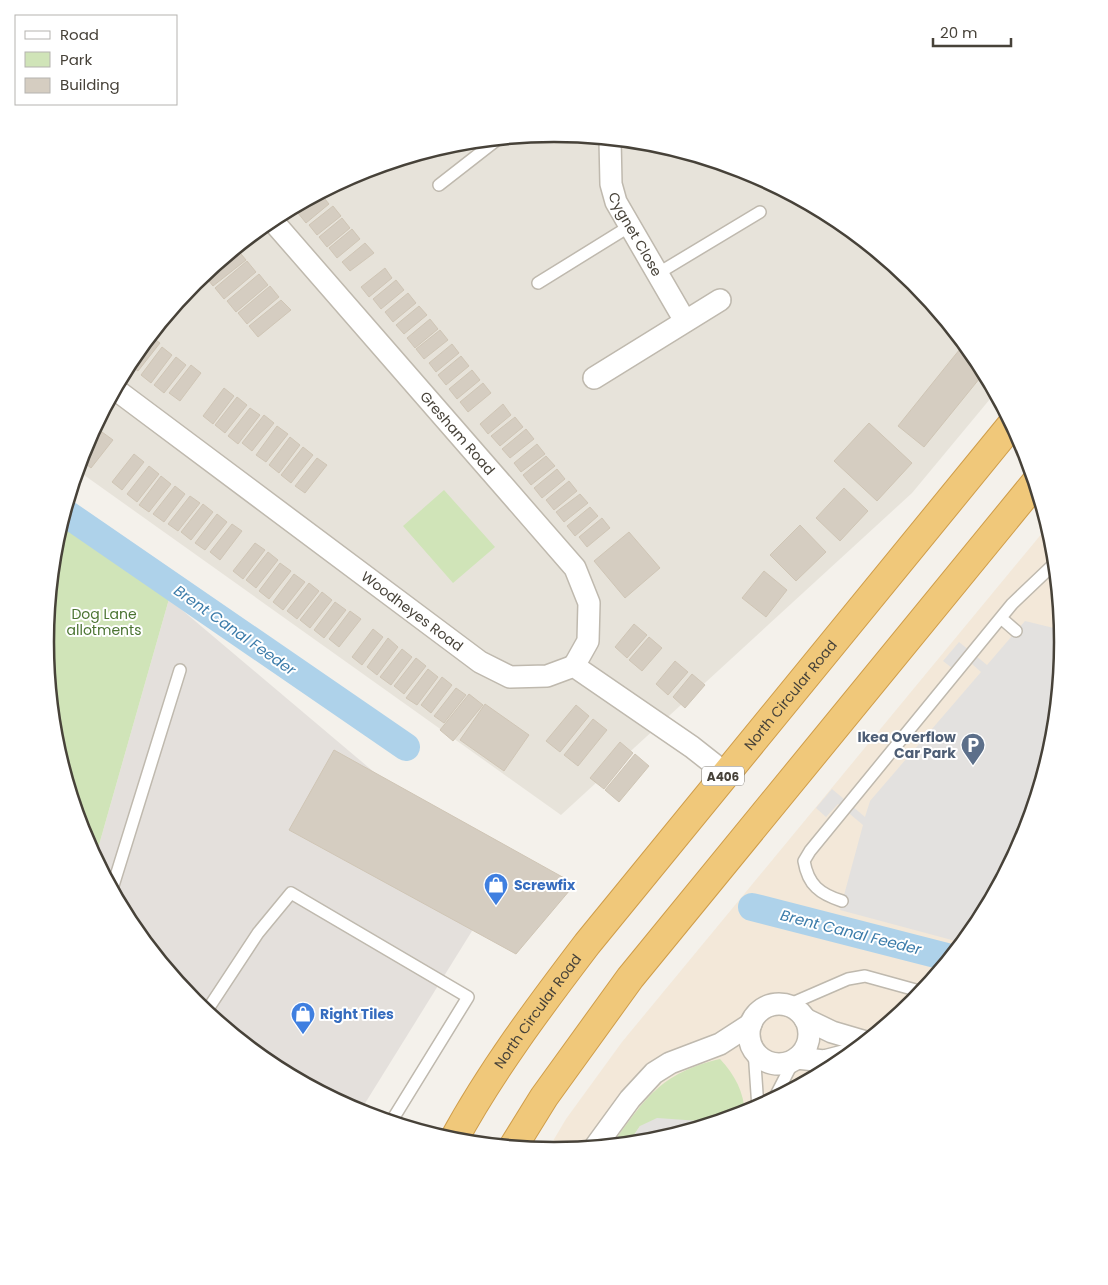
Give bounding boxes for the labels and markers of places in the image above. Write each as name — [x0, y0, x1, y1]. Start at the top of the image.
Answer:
place label: Ikea Overflow Car Park — [858, 727, 957, 763]
parking icon: Ikea Overflow Car Park — [960, 732, 986, 766]
shop icon: Screwfix — [483, 872, 509, 906]
place label: Screwfix — [514, 875, 576, 895]
shop icon: Right Tiles — [290, 1001, 316, 1035]
place label: Right Tiles — [320, 1004, 394, 1024]

